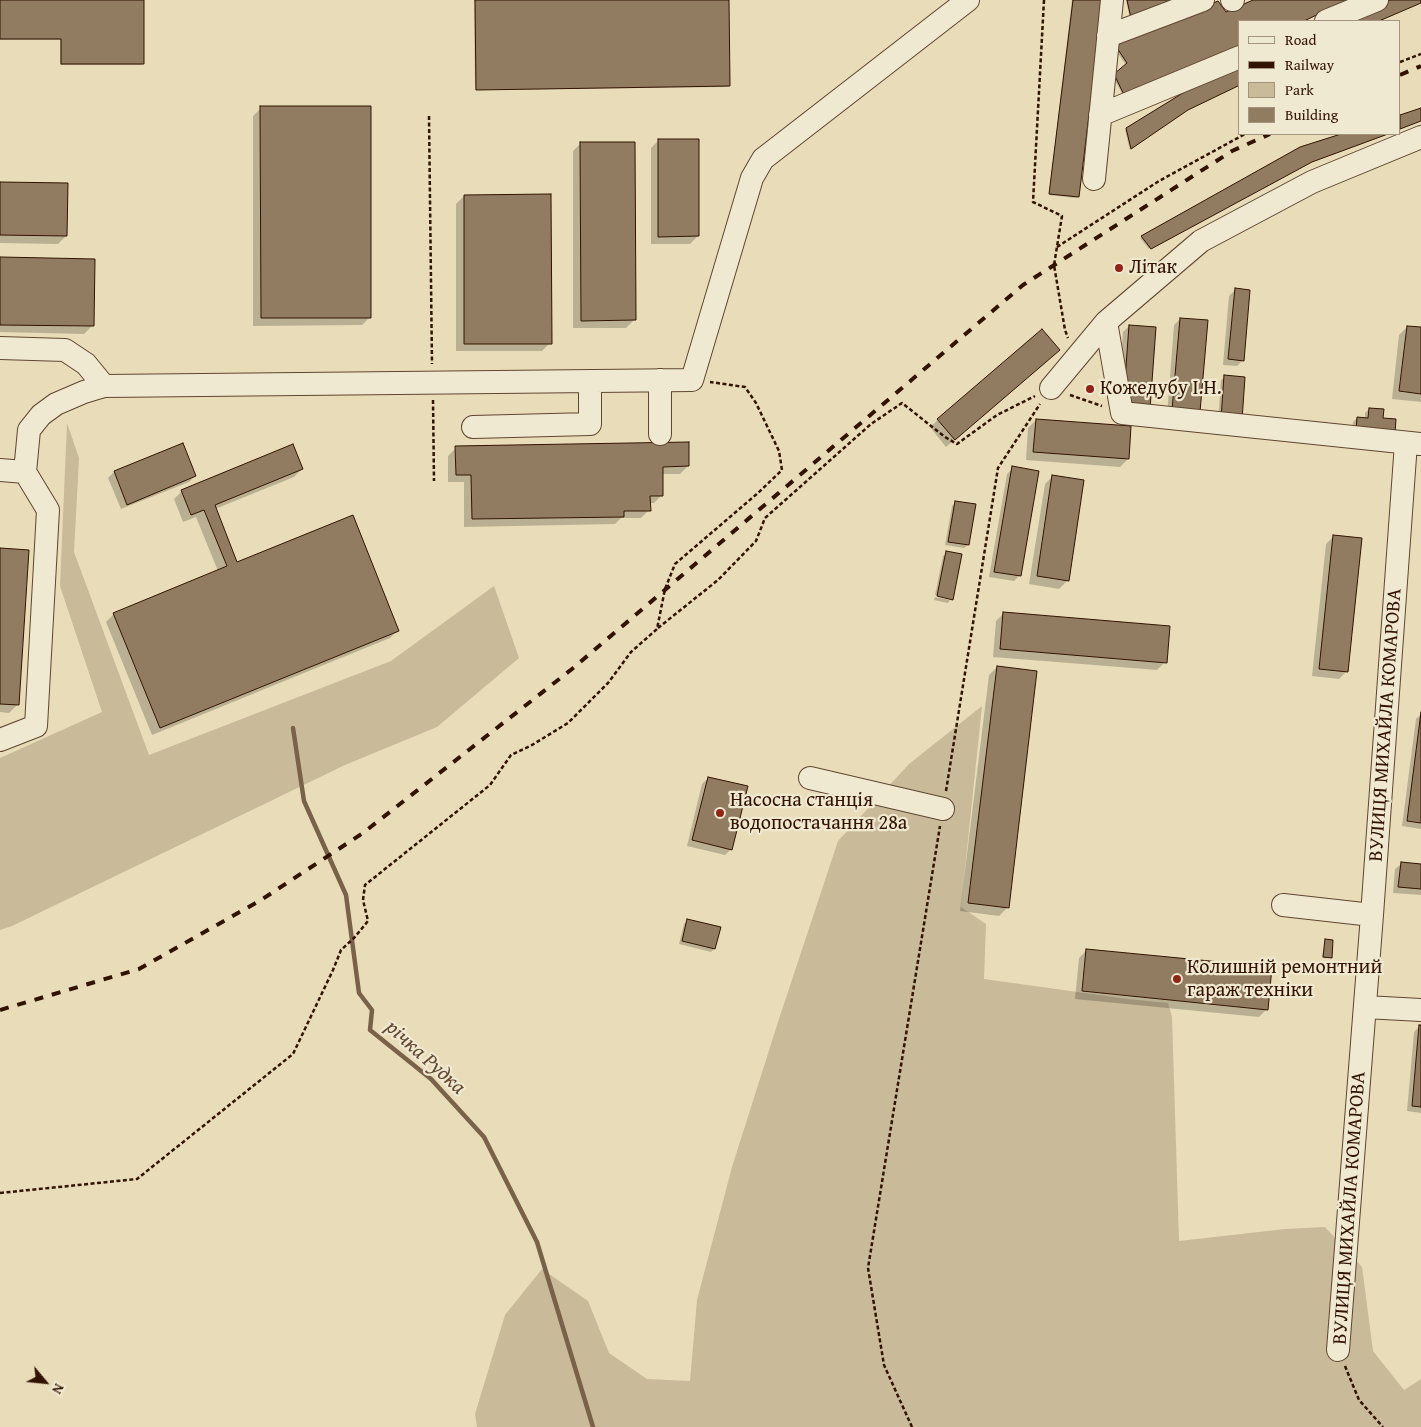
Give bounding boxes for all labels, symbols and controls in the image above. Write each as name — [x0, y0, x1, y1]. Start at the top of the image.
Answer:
legend — [1238, 20, 1401, 135]
text: Road — [1285, 29, 1316, 50]
text: Railway — [1285, 54, 1334, 75]
text: Park — [1285, 79, 1314, 100]
text: Building — [1285, 104, 1338, 125]
place label: Літак — [1129, 256, 1177, 280]
marker: Літак — [1113, 262, 1125, 274]
place label: Кожедубу І.Н. — [1100, 377, 1222, 401]
marker: Кожедубу І.Н. — [1084, 383, 1096, 395]
street label: ВУЛИЦЯ МИХАЙЛА КОМАРОВА — [1364, 588, 1408, 862]
place label: Насосна станція водопостачання 28а — [730, 789, 907, 836]
marker: Насосна станція водопостачання 28а — [714, 807, 726, 819]
place label: Колишній ремонтний гараж техніки — [1187, 956, 1382, 1003]
marker: Колишній ремонтний гараж техніки — [1171, 973, 1183, 985]
water label: річка Рудка — [380, 1016, 470, 1100]
street label: ВУЛИЦЯ МИХАЙЛА КОМАРОВА — [1328, 1071, 1372, 1345]
north arrow — [20, 1357, 70, 1407]
text: N — [47, 1380, 69, 1398]

